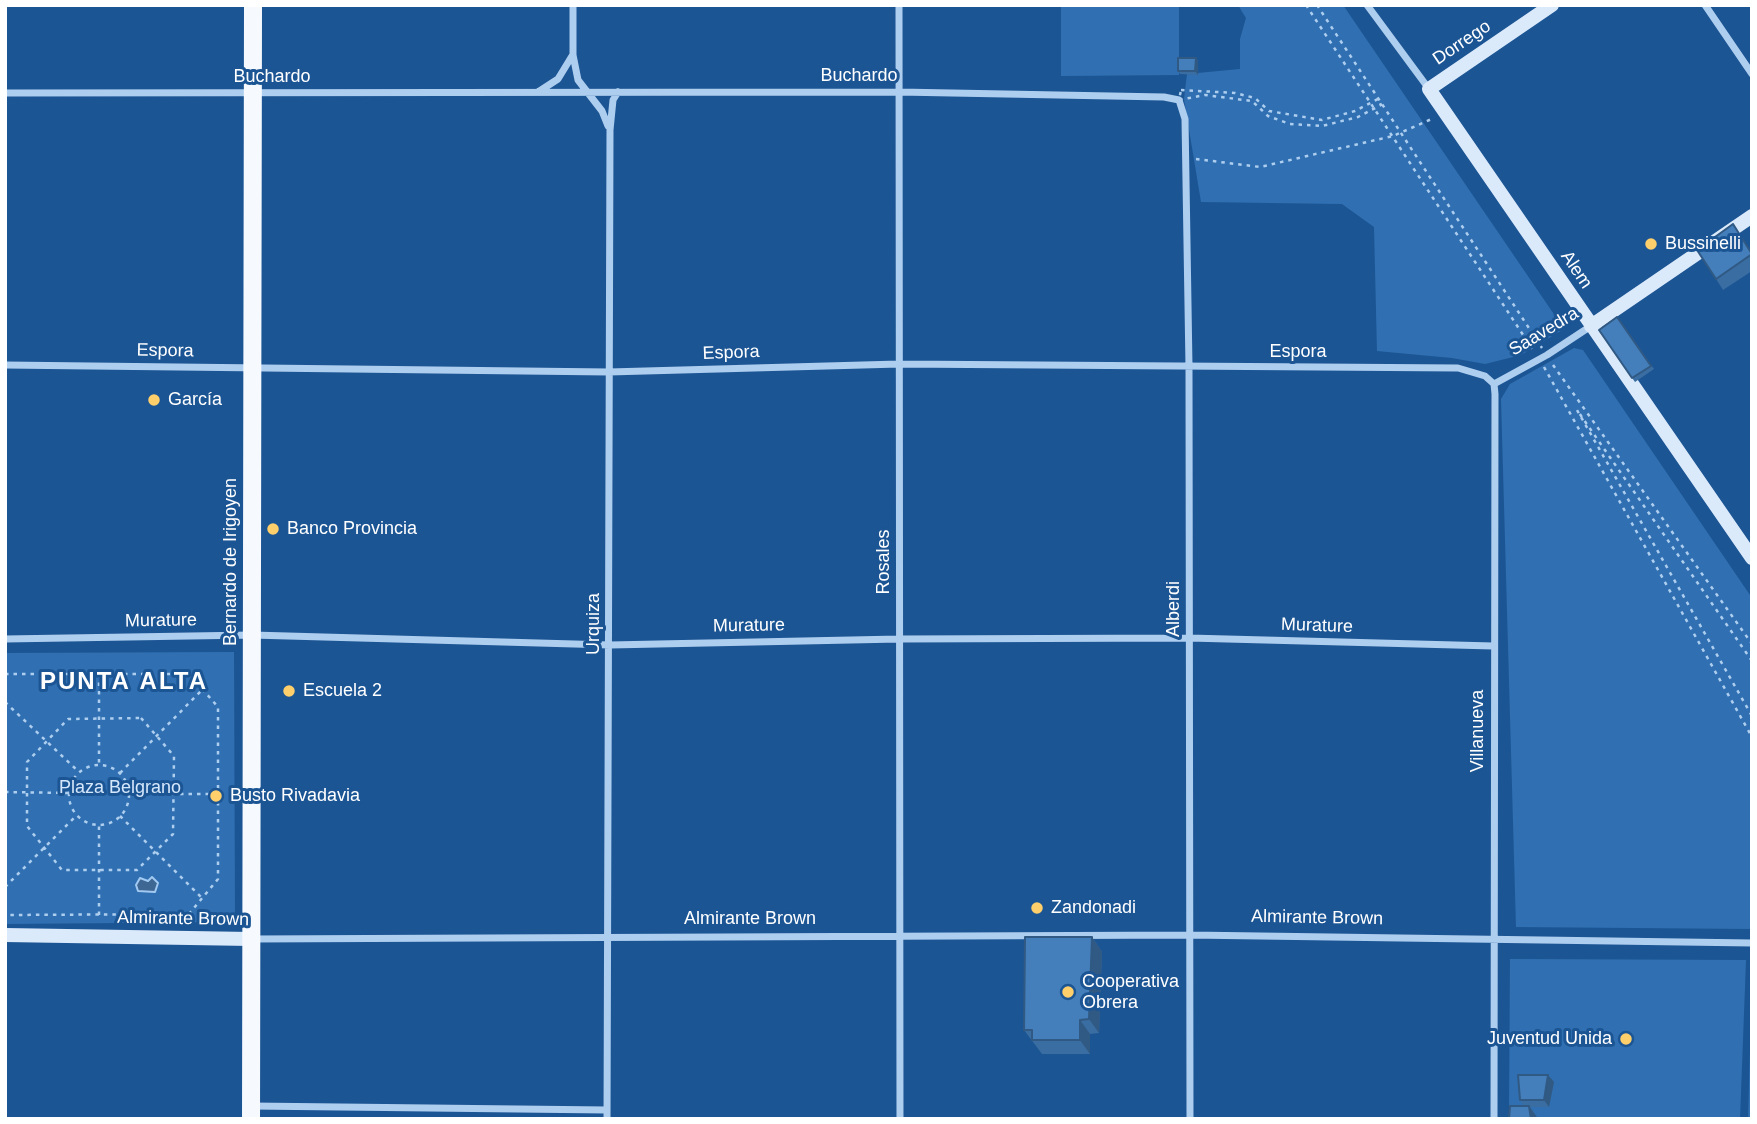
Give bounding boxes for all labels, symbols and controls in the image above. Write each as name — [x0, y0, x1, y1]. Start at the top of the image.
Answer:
street label: Dorrego — [1429, 16, 1495, 70]
street label: Buchardo — [820, 65, 898, 87]
street label: Buchardo — [233, 66, 311, 88]
place label: Bussinelli — [1665, 233, 1741, 255]
marker: Bussinelli — [1643, 236, 1659, 252]
street label: Alem — [1556, 247, 1596, 293]
street label: Saavedra — [1505, 303, 1583, 361]
street label: Espora — [136, 340, 194, 362]
street label: Espora — [702, 341, 760, 365]
street label: Espora — [1269, 341, 1327, 363]
place label: García — [168, 389, 222, 411]
marker: García — [146, 392, 162, 408]
street label: Bernardo de Irigoyen — [220, 478, 242, 646]
place label: Banco Provincia — [287, 518, 417, 540]
marker: Banco Provincia — [265, 521, 281, 537]
street label: Rosales — [873, 529, 895, 595]
street label: Alberdi — [1163, 581, 1185, 637]
street label: Urquiza — [583, 593, 605, 655]
street label: Murature — [125, 610, 197, 632]
street label: Murature — [1281, 614, 1353, 638]
street label: Murature — [713, 615, 785, 637]
district label: PUNTA ALTA — [41, 668, 207, 696]
place label: Escuela 2 — [303, 680, 382, 702]
marker: Escuela 2 — [281, 683, 297, 699]
street label: Villanueva — [1467, 690, 1489, 772]
park label: Plaza Belgrano — [59, 777, 181, 799]
place label: Busto Rivadavia — [230, 785, 360, 807]
marker: Busto Rivadavia — [208, 788, 224, 804]
place label: Zandonadi — [1051, 897, 1136, 919]
marker: Zandonadi — [1029, 900, 1045, 916]
street label: Almirante Brown — [1251, 906, 1383, 930]
street label: Almirante Brown — [117, 907, 249, 931]
street label: Almirante Brown — [684, 908, 816, 930]
place label: Cooperativa Obrera — [1082, 971, 1179, 1014]
marker: Cooperativa Obrera — [1060, 984, 1076, 1000]
place label: Juventud Unida — [1487, 1028, 1612, 1050]
marker: Juventud Unida — [1618, 1031, 1634, 1047]

